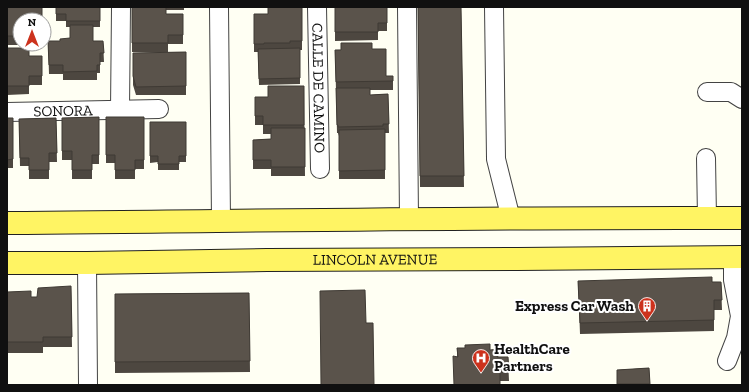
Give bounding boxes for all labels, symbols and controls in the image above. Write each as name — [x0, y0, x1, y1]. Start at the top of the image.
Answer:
north arrow — [12, 12, 52, 52]
text: N — [28, 16, 37, 29]
street label: CALLE DE CAMINO — [308, 23, 329, 153]
street label: SONORA — [33, 101, 93, 120]
street label: LINCOLN AVENUE — [313, 250, 437, 269]
building icon: Express Car Wash — [637, 296, 657, 321]
place label: Express Car Wash — [515, 297, 634, 315]
place label: HealthCare Partners — [494, 340, 570, 375]
hospital icon: HealthCare Partners — [471, 348, 491, 373]

